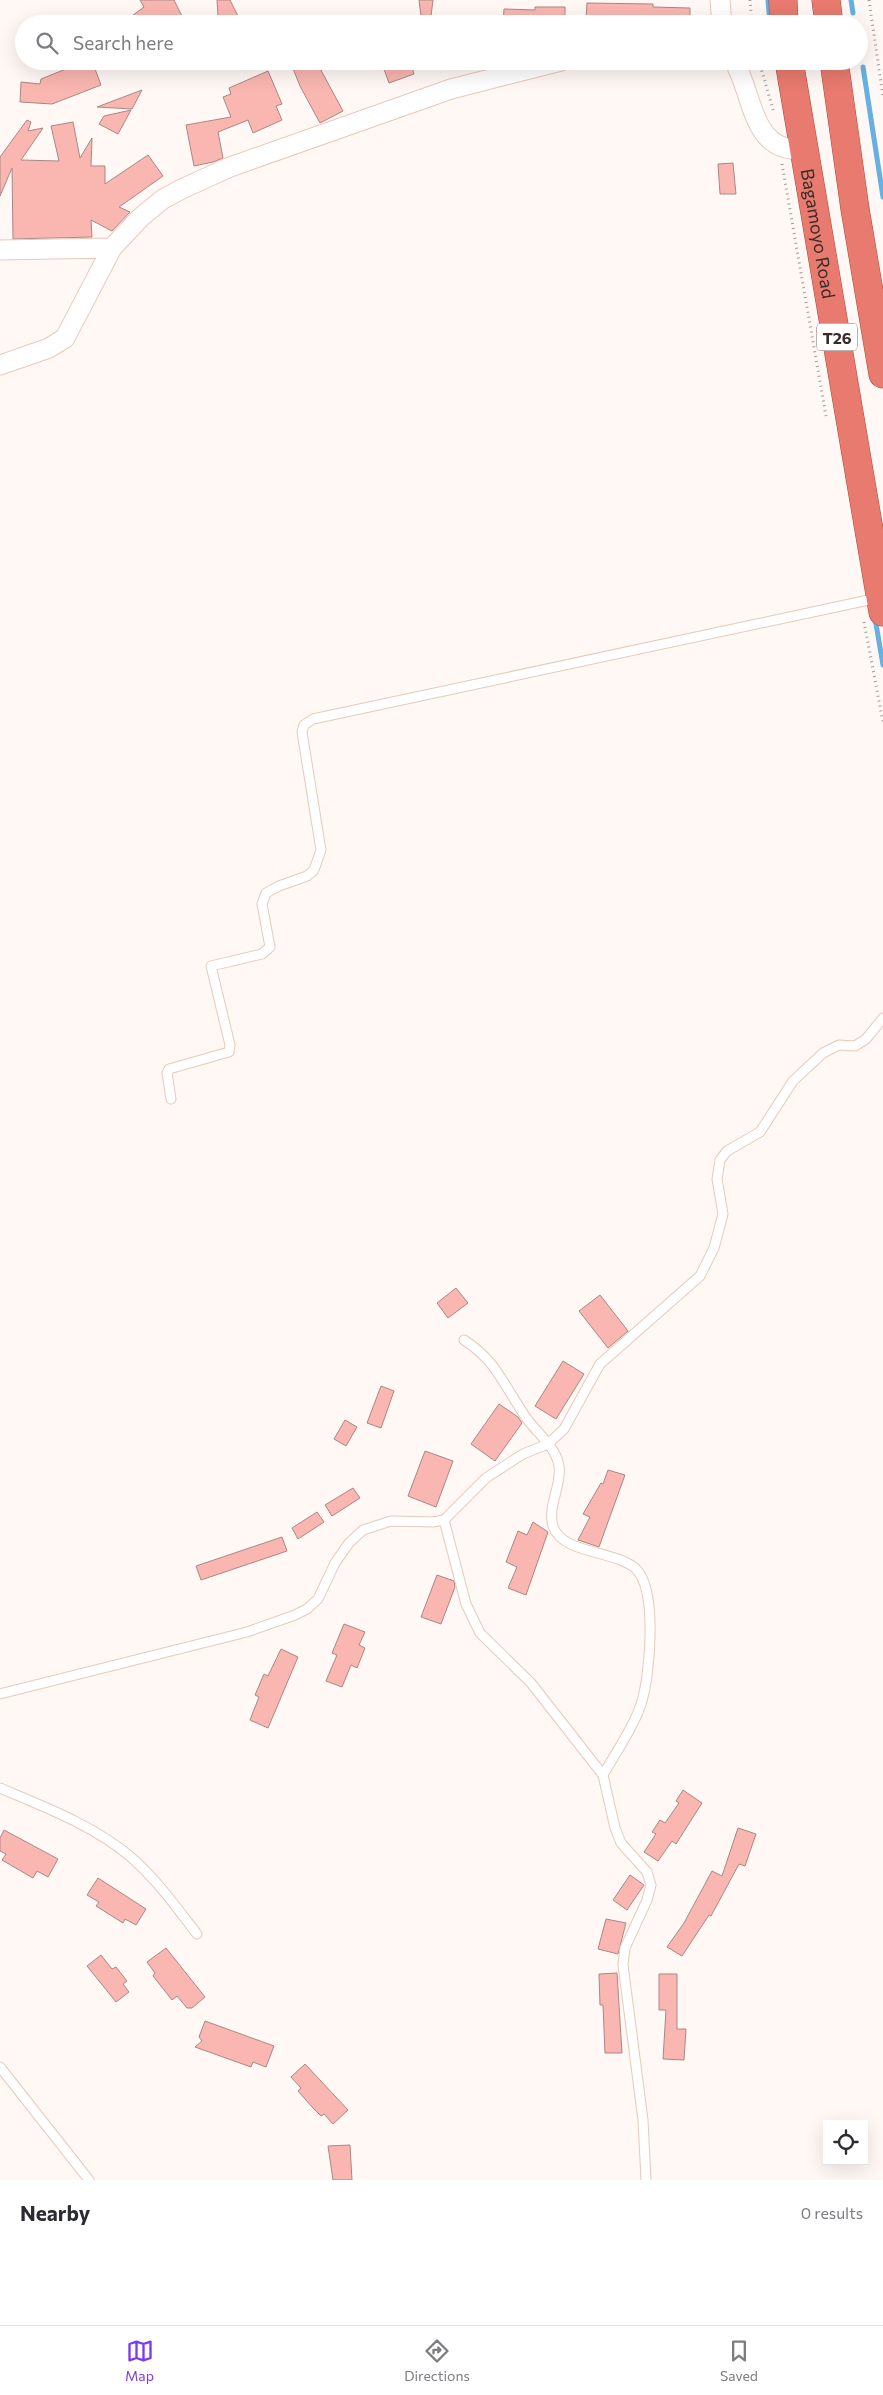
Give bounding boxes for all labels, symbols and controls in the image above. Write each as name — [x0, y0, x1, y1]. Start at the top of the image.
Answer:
search box — [15, 15, 868, 70]
icon: search — [33, 29, 61, 57]
text: Search here — [73, 31, 173, 54]
street label: Bagamoyo Road — [797, 167, 840, 300]
road number: T26 — [817, 324, 857, 351]
map controls — [823, 2120, 868, 2165]
button: locate — [823, 2120, 868, 2165]
text: Nearby — [20, 2200, 90, 2225]
text: 0 results — [801, 2203, 863, 2222]
tab: Map — [125, 2337, 154, 2384]
tab: Directions — [404, 2337, 470, 2384]
tab: Saved — [720, 2337, 758, 2384]

